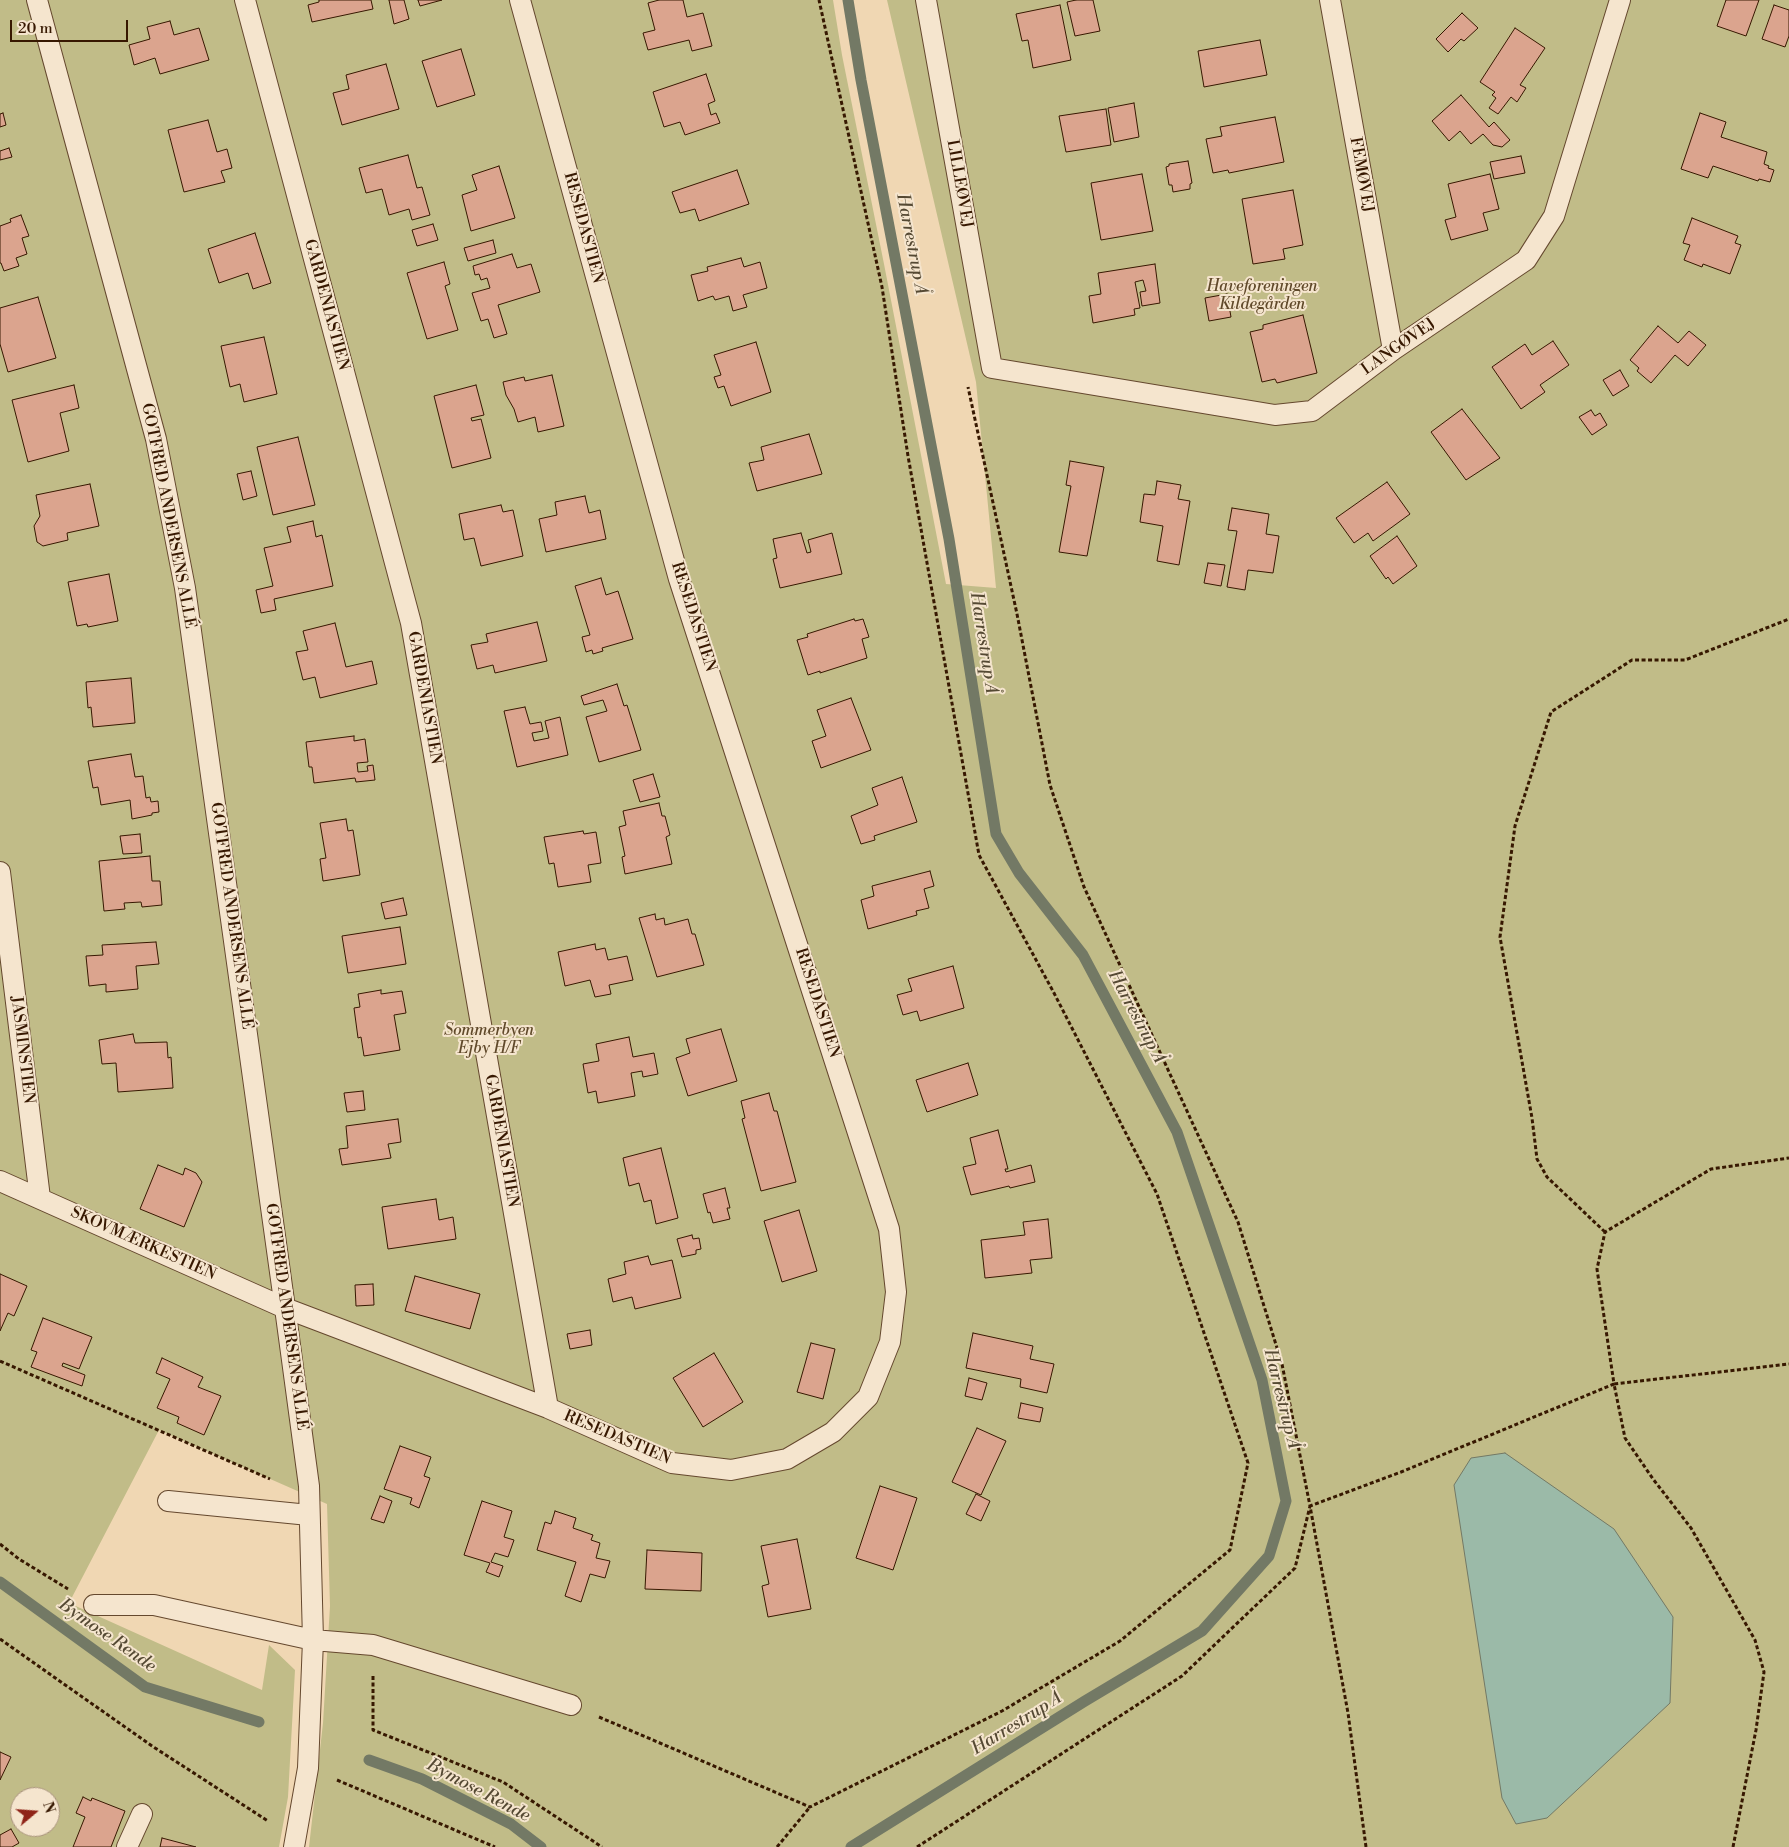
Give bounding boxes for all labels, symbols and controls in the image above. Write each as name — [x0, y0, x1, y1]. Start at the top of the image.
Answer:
scale bar — [12, 10, 130, 42]
text: 20 m — [18, 19, 53, 38]
street label: FEMØVEJ — [1345, 136, 1377, 214]
street label: LILLEØVEJ — [942, 138, 976, 230]
street label: RESEDASTIEN — [559, 170, 607, 286]
water label: Harrestrup Å — [891, 192, 931, 296]
street label: GARDENIASTIEN — [299, 237, 353, 373]
park label: Haveforeningen Kildegården — [1206, 277, 1318, 315]
street label: LANGØVEJ — [1358, 314, 1440, 380]
street label: GOTFRED ANDERSENS ALLÉ — [137, 402, 199, 630]
street label: RESEDASTIEN — [666, 560, 720, 674]
water label: Harrestrup Å — [964, 591, 1002, 695]
street label: GARDENIASTIEN — [403, 630, 445, 766]
street label: GOTFRED ANDERSENS ALLÉ — [206, 801, 256, 1031]
street label: RESEDASTIEN — [790, 946, 844, 1060]
water label: Harrestrup Å — [1102, 967, 1170, 1067]
street label: JASMINSTIEN — [6, 995, 38, 1105]
park label: Sommerbyen Ejby H/F — [444, 1021, 534, 1059]
street label: GARDENIASTIEN — [480, 1073, 522, 1209]
street label: GOTFRED ANDERSENS ALLÉ — [261, 1202, 311, 1432]
street label: SKOVMÆRKESTIEN — [67, 1203, 219, 1285]
water label: Harrestrup Å — [1258, 1347, 1304, 1451]
street label: RESEDASTIEN — [561, 1407, 673, 1469]
water label: Bymose Rende — [54, 1594, 160, 1678]
water label: Harrestrup Å — [968, 1688, 1066, 1760]
water label: Bymose Rende — [423, 1755, 533, 1827]
north arrow — [10, 1787, 60, 1837]
text: N — [38, 1800, 59, 1816]

